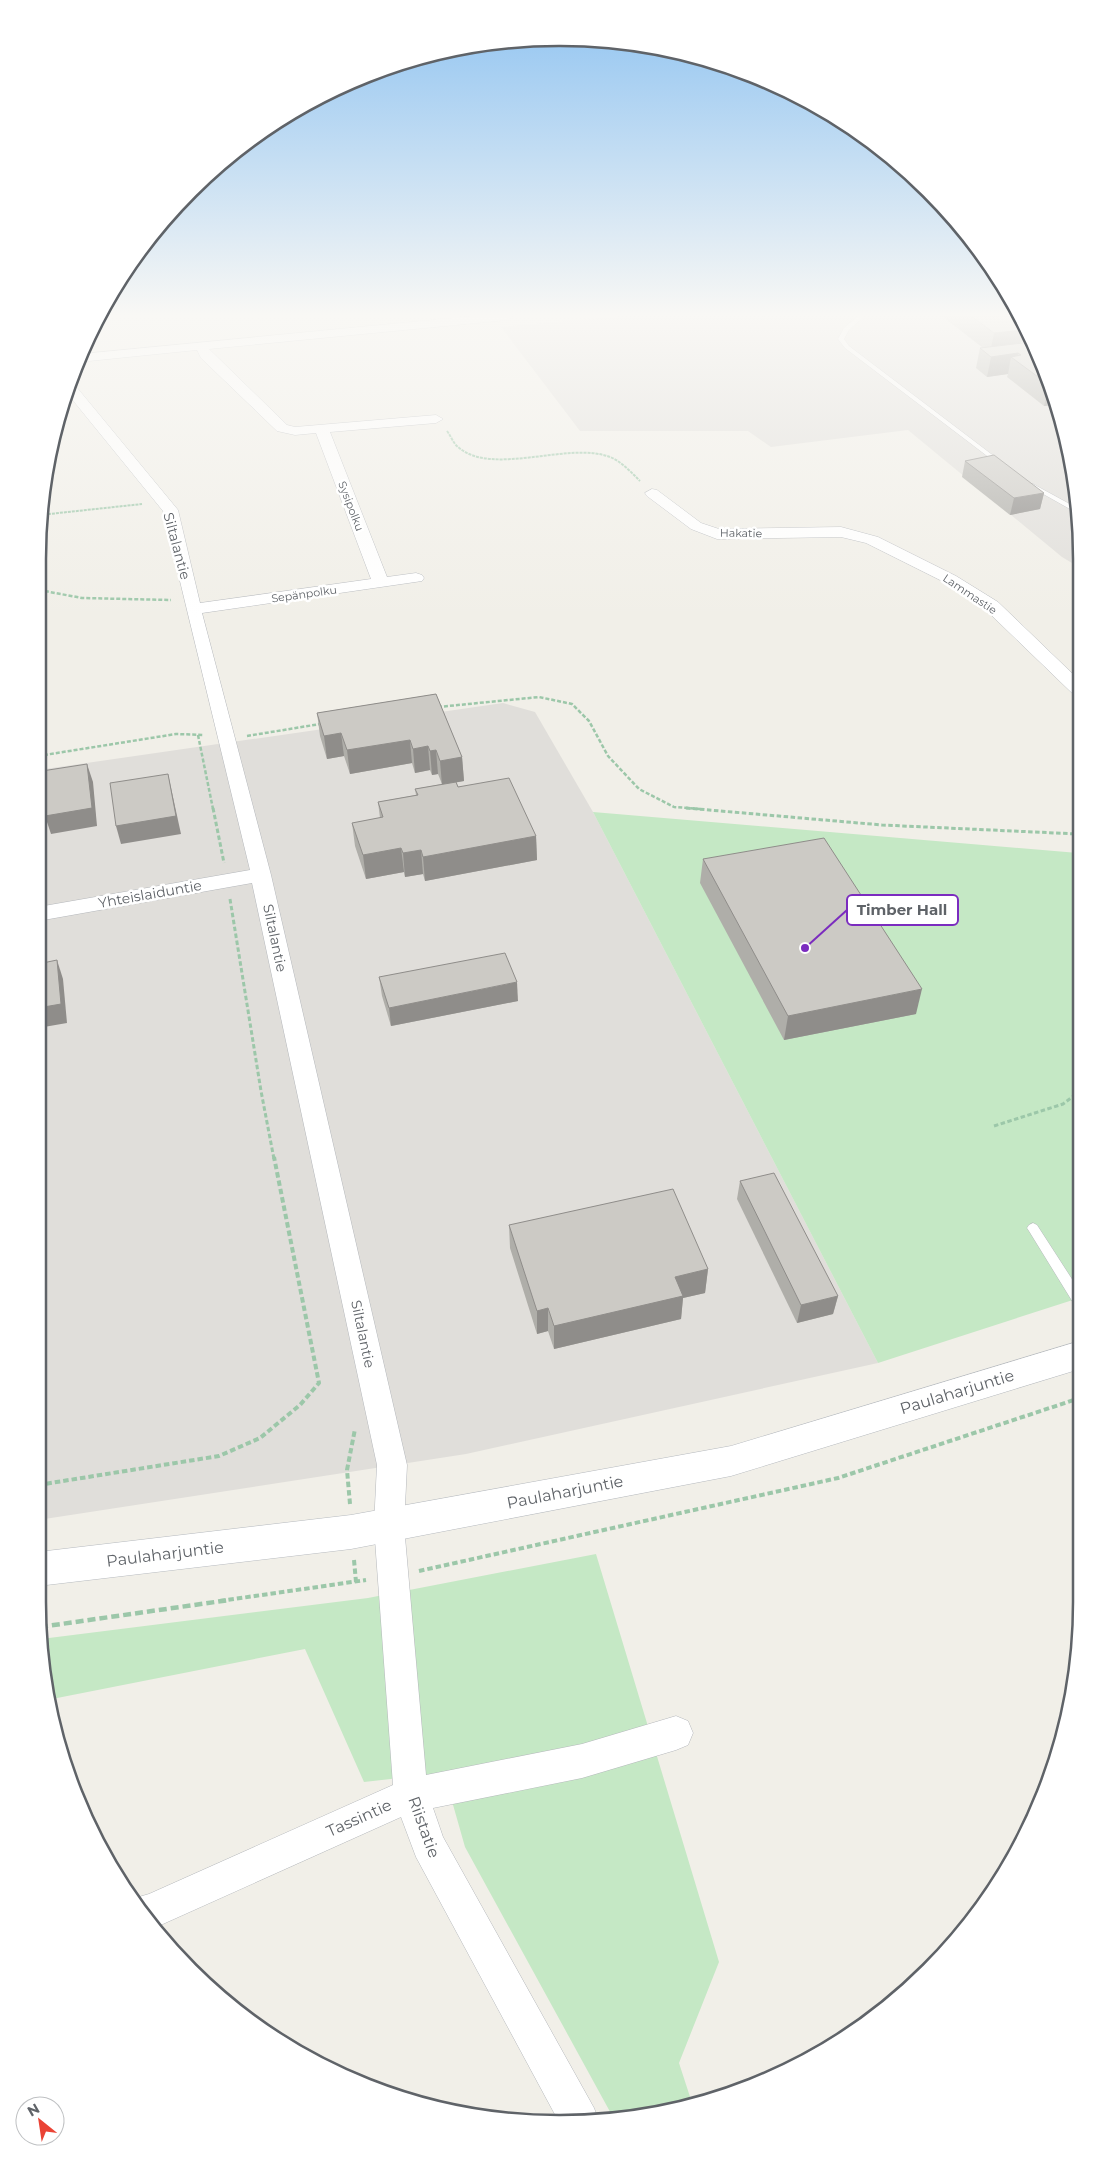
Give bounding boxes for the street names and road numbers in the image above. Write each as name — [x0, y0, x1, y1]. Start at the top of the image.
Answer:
street label: Sysipolku — [335, 479, 367, 533]
street label: Siltalantie — [159, 510, 195, 582]
street label: Hakatie — [720, 526, 763, 540]
street label: Lammastie — [940, 571, 1000, 617]
street label: Sepänpolku — [270, 582, 338, 606]
street label: Yhteislaiduntie — [97, 876, 203, 912]
street label: Siltalantie — [259, 902, 291, 974]
street label: Siltalantie — [347, 1298, 379, 1370]
street label: Paulaharjuntie — [898, 1366, 1016, 1418]
street label: Paulaharjuntie — [505, 1471, 625, 1513]
street label: Paulaharjuntie — [105, 1537, 225, 1571]
street label: Riistatie — [404, 1794, 444, 1860]
street label: Tassintie — [323, 1795, 395, 1841]

